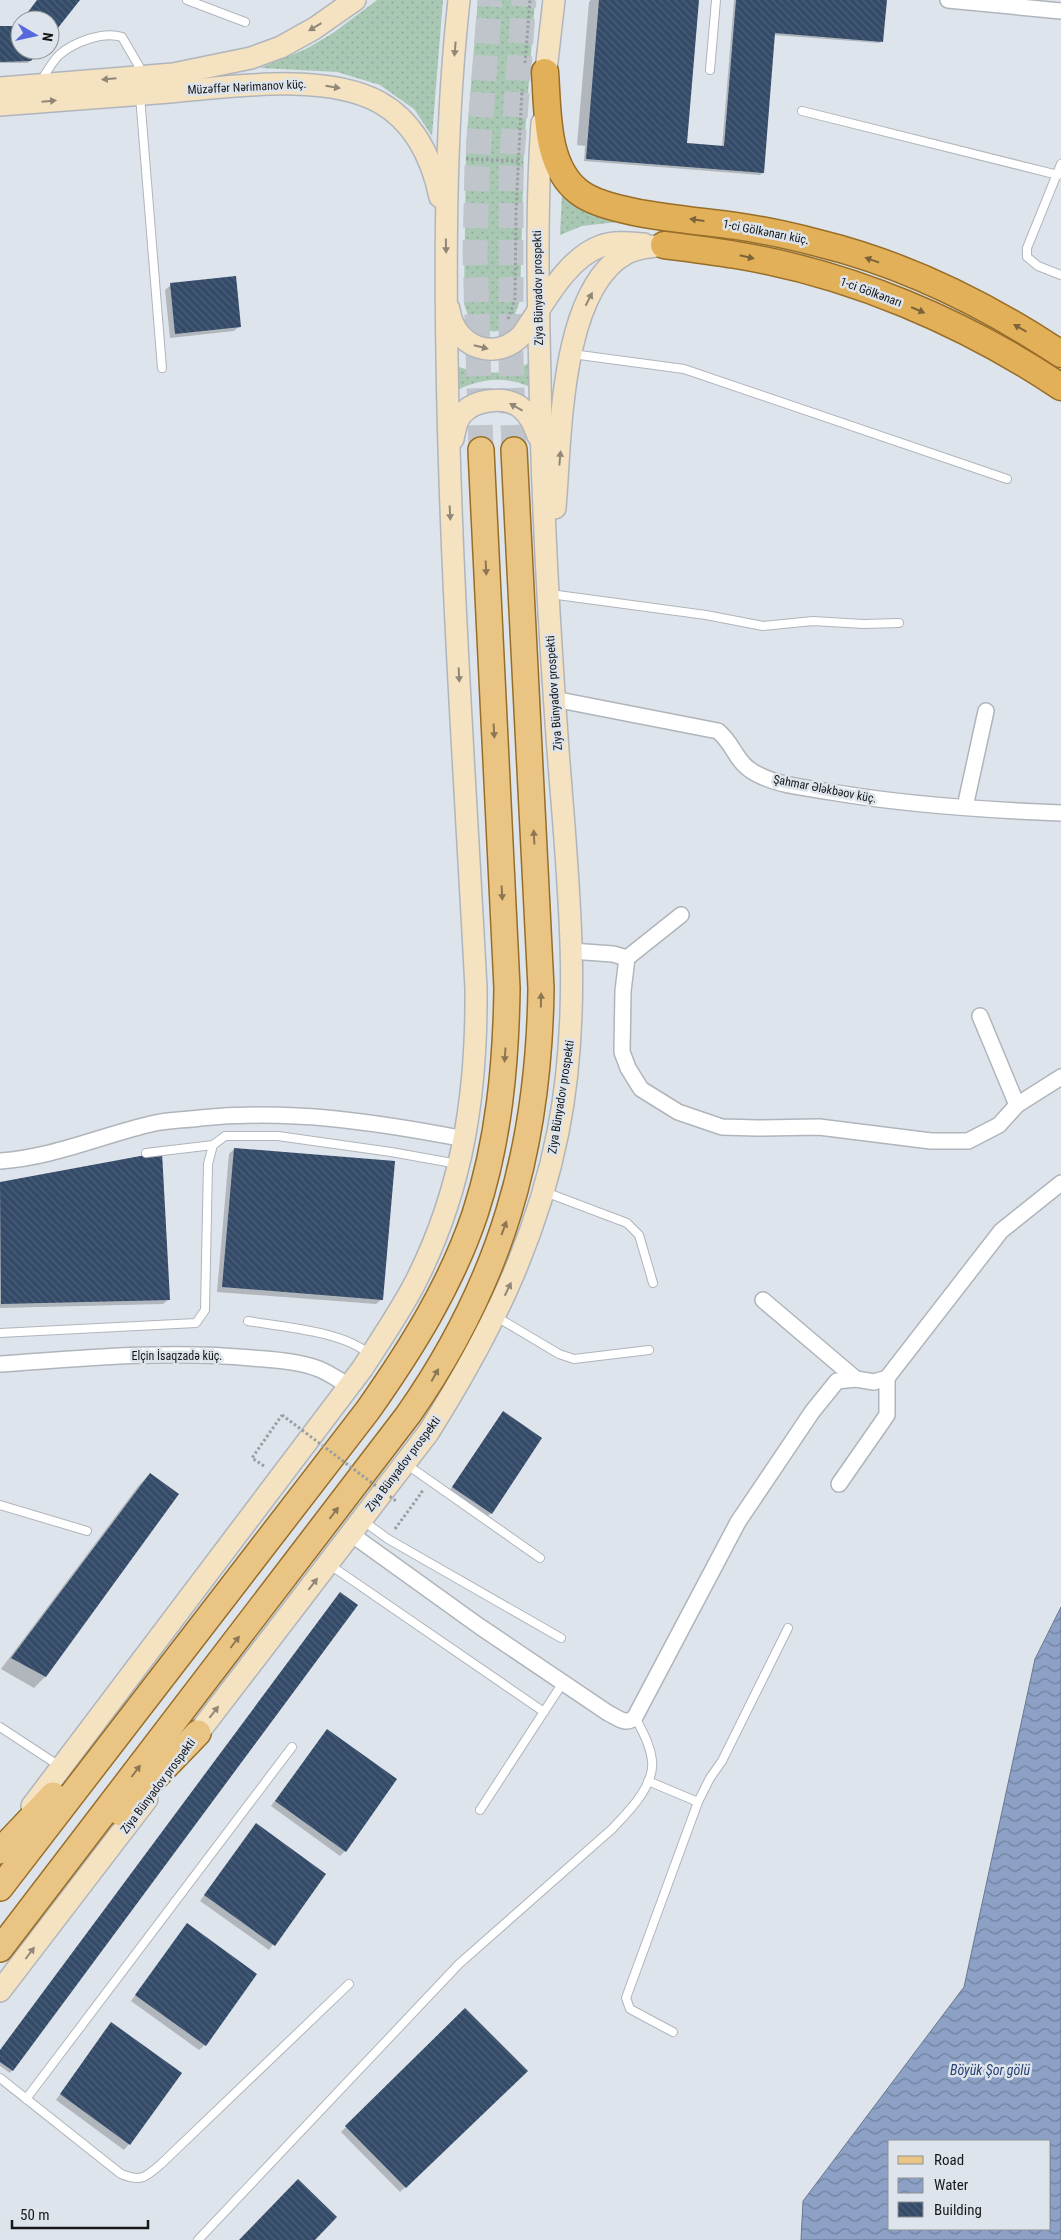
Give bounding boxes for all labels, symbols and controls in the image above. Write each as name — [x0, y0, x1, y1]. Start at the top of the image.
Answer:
north arrow — [10, 10, 60, 60]
one-way arrow — [309, 23, 322, 32]
text: N — [39, 32, 56, 43]
one-way arrow — [451, 41, 459, 57]
one-way arrow — [101, 76, 117, 84]
street label: Müzəffər Nərimanov küç. — [187, 77, 307, 97]
one-way arrow — [325, 83, 341, 91]
one-way arrow — [41, 97, 57, 105]
one-way arrow — [689, 216, 705, 224]
street label: 1-ci Gölkənarı küç. — [722, 217, 810, 247]
street label: Ziya Bünyadov prospekti — [530, 230, 546, 346]
one-way arrow — [442, 238, 450, 254]
one-way arrow — [739, 253, 754, 261]
one-way arrow — [865, 256, 880, 263]
street label: 1-ci Gölkənarı — [838, 274, 904, 310]
one-way arrow — [585, 292, 593, 307]
one-way arrow — [911, 307, 925, 315]
one-way arrow — [1012, 324, 1027, 332]
one-way arrow — [474, 344, 489, 352]
one-way arrow — [509, 403, 524, 411]
one-way arrow — [556, 450, 564, 466]
one-way arrow — [447, 505, 455, 521]
one-way arrow — [483, 561, 491, 577]
street label: Ziya Bünyadov prospekti — [543, 635, 565, 751]
one-way arrow — [455, 668, 463, 684]
one-way arrow — [491, 723, 499, 739]
street label: Şahmar Ələkbəov küç. — [772, 772, 878, 806]
one-way arrow — [529, 829, 537, 845]
one-way arrow — [498, 885, 506, 901]
one-way arrow — [537, 991, 545, 1007]
street label: Ziya Bünyadov prospekti — [545, 1039, 577, 1155]
one-way arrow — [500, 1048, 508, 1064]
one-way arrow — [501, 1220, 509, 1235]
one-way arrow — [505, 1282, 513, 1296]
street label: Elçin İsaqzadə küç. — [131, 1348, 223, 1363]
one-way arrow — [431, 1367, 439, 1382]
street label: Ziya Bünyadov prospekti — [363, 1414, 443, 1514]
one-way arrow — [328, 1507, 339, 1520]
one-way arrow — [307, 1578, 318, 1591]
one-way arrow — [229, 1636, 240, 1649]
one-way arrow — [208, 1706, 219, 1719]
street label: Ziya Bünyadov prospekti — [118, 1736, 198, 1836]
one-way arrow — [131, 1764, 141, 1778]
one-way arrow — [24, 1947, 35, 1960]
water label: Böyük Şor gölü — [950, 2062, 1030, 2078]
legend — [888, 2140, 1051, 2230]
text: Road — [934, 2151, 964, 2169]
text: Water — [934, 2176, 969, 2194]
scale bar — [12, 2198, 149, 2230]
text: Building — [934, 2201, 982, 2219]
text: 50 m — [20, 2206, 50, 2224]

